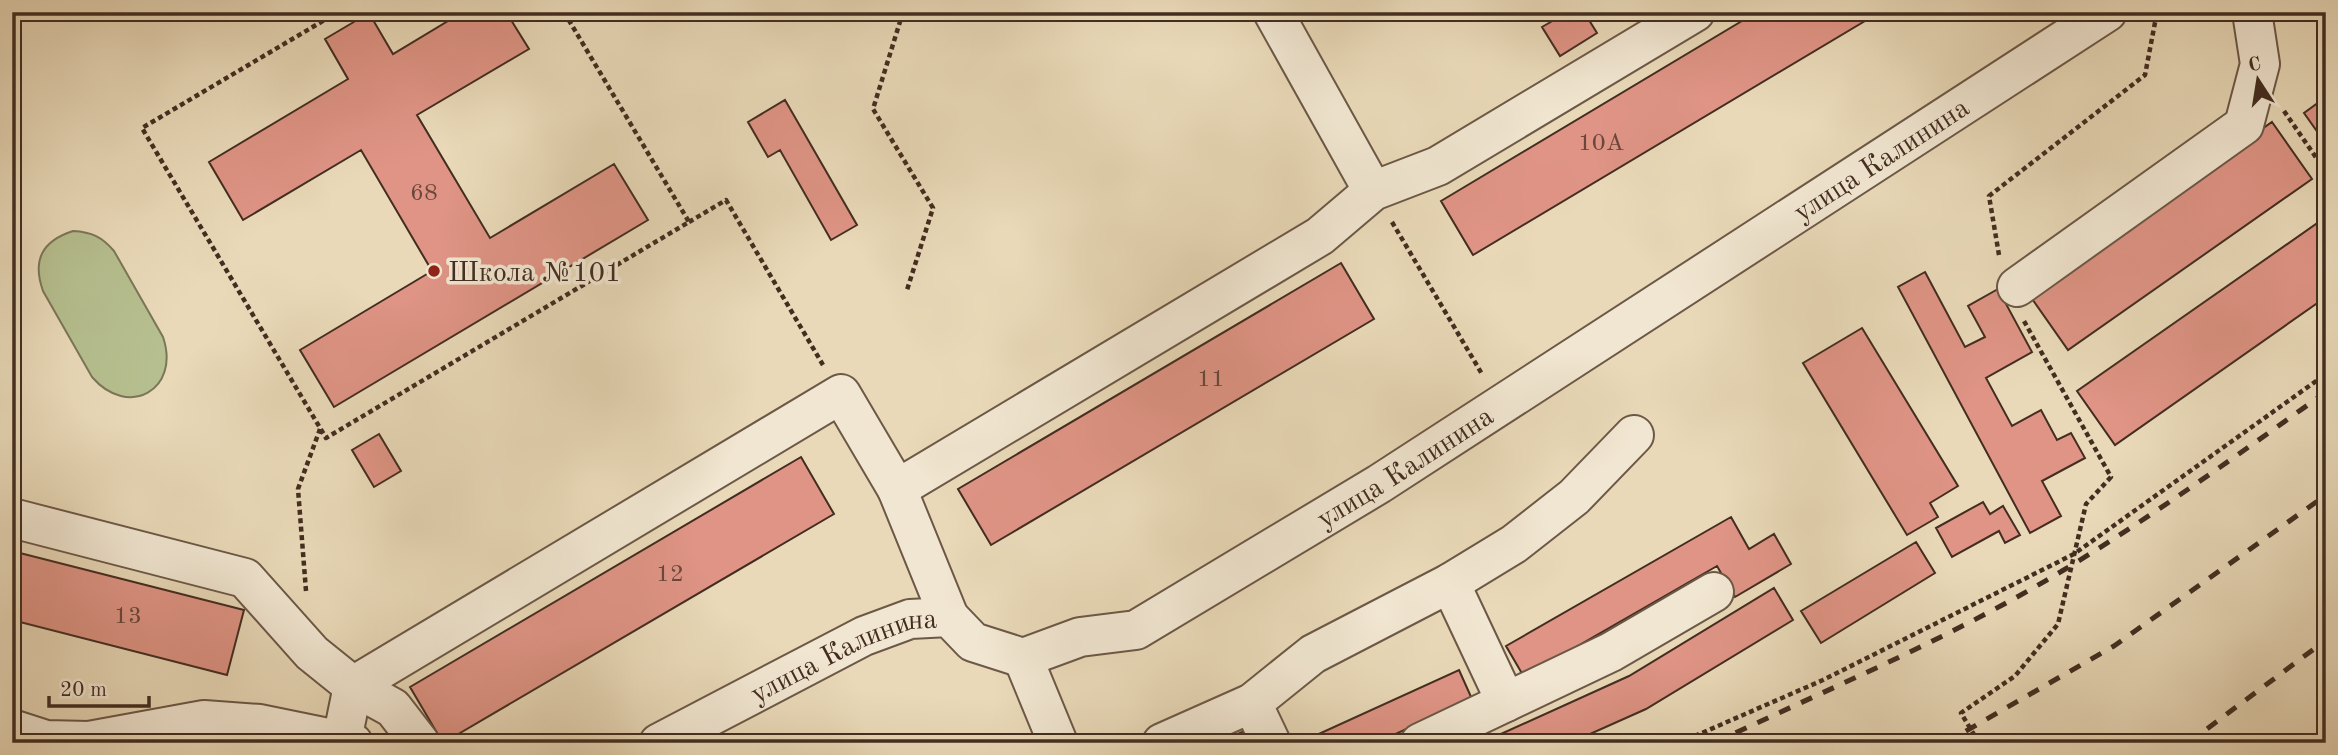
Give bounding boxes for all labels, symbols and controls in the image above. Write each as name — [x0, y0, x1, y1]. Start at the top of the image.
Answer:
north arrow — [2222, 46, 2292, 116]
text: С — [2247, 55, 2263, 76]
street label: улица Калинина — [1790, 94, 1975, 228]
house number: 10А — [1578, 132, 1624, 156]
house number: 68 — [410, 182, 438, 206]
place label: Школа №101 — [448, 260, 621, 288]
marker: Школа №101 — [426, 263, 442, 279]
house number: 11 — [1197, 368, 1225, 392]
street label: улица Калинина — [1313, 403, 1499, 535]
house number: 12 — [656, 563, 684, 587]
house number: 13 — [114, 605, 142, 629]
street label: улица Калинина — [747, 607, 938, 710]
scale bar — [49, 664, 149, 708]
text: 20 m — [60, 680, 107, 701]

